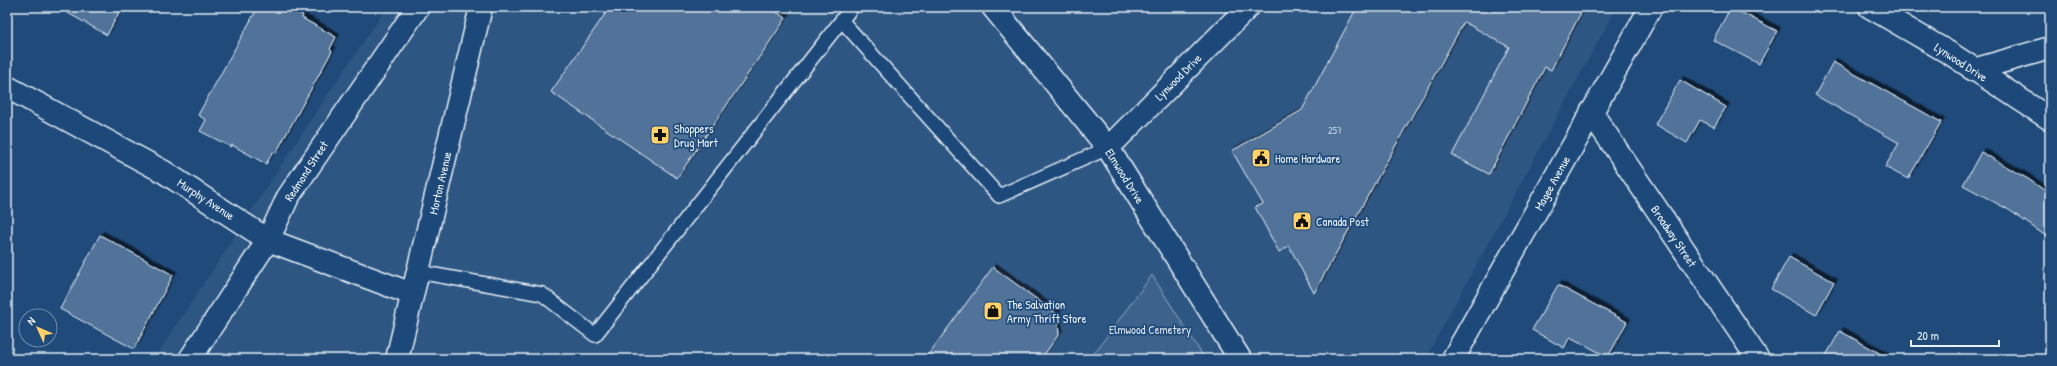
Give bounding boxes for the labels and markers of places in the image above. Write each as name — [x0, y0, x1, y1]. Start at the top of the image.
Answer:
place label: Shoppers Drug Mart — [674, 120, 719, 151]
pharmacy icon: Shoppers Drug Mart — [649, 124, 671, 146]
public building icon: Home Hardware — [1250, 147, 1272, 169]
place label: Home Hardware — [1275, 150, 1341, 167]
public building icon: Canada Post — [1291, 210, 1313, 232]
place label: Canada Post — [1316, 213, 1370, 230]
place label: The Salvation Army Thrift Store — [1007, 296, 1087, 327]
shop icon: The Salvation Army Thrift Store — [982, 300, 1004, 322]

